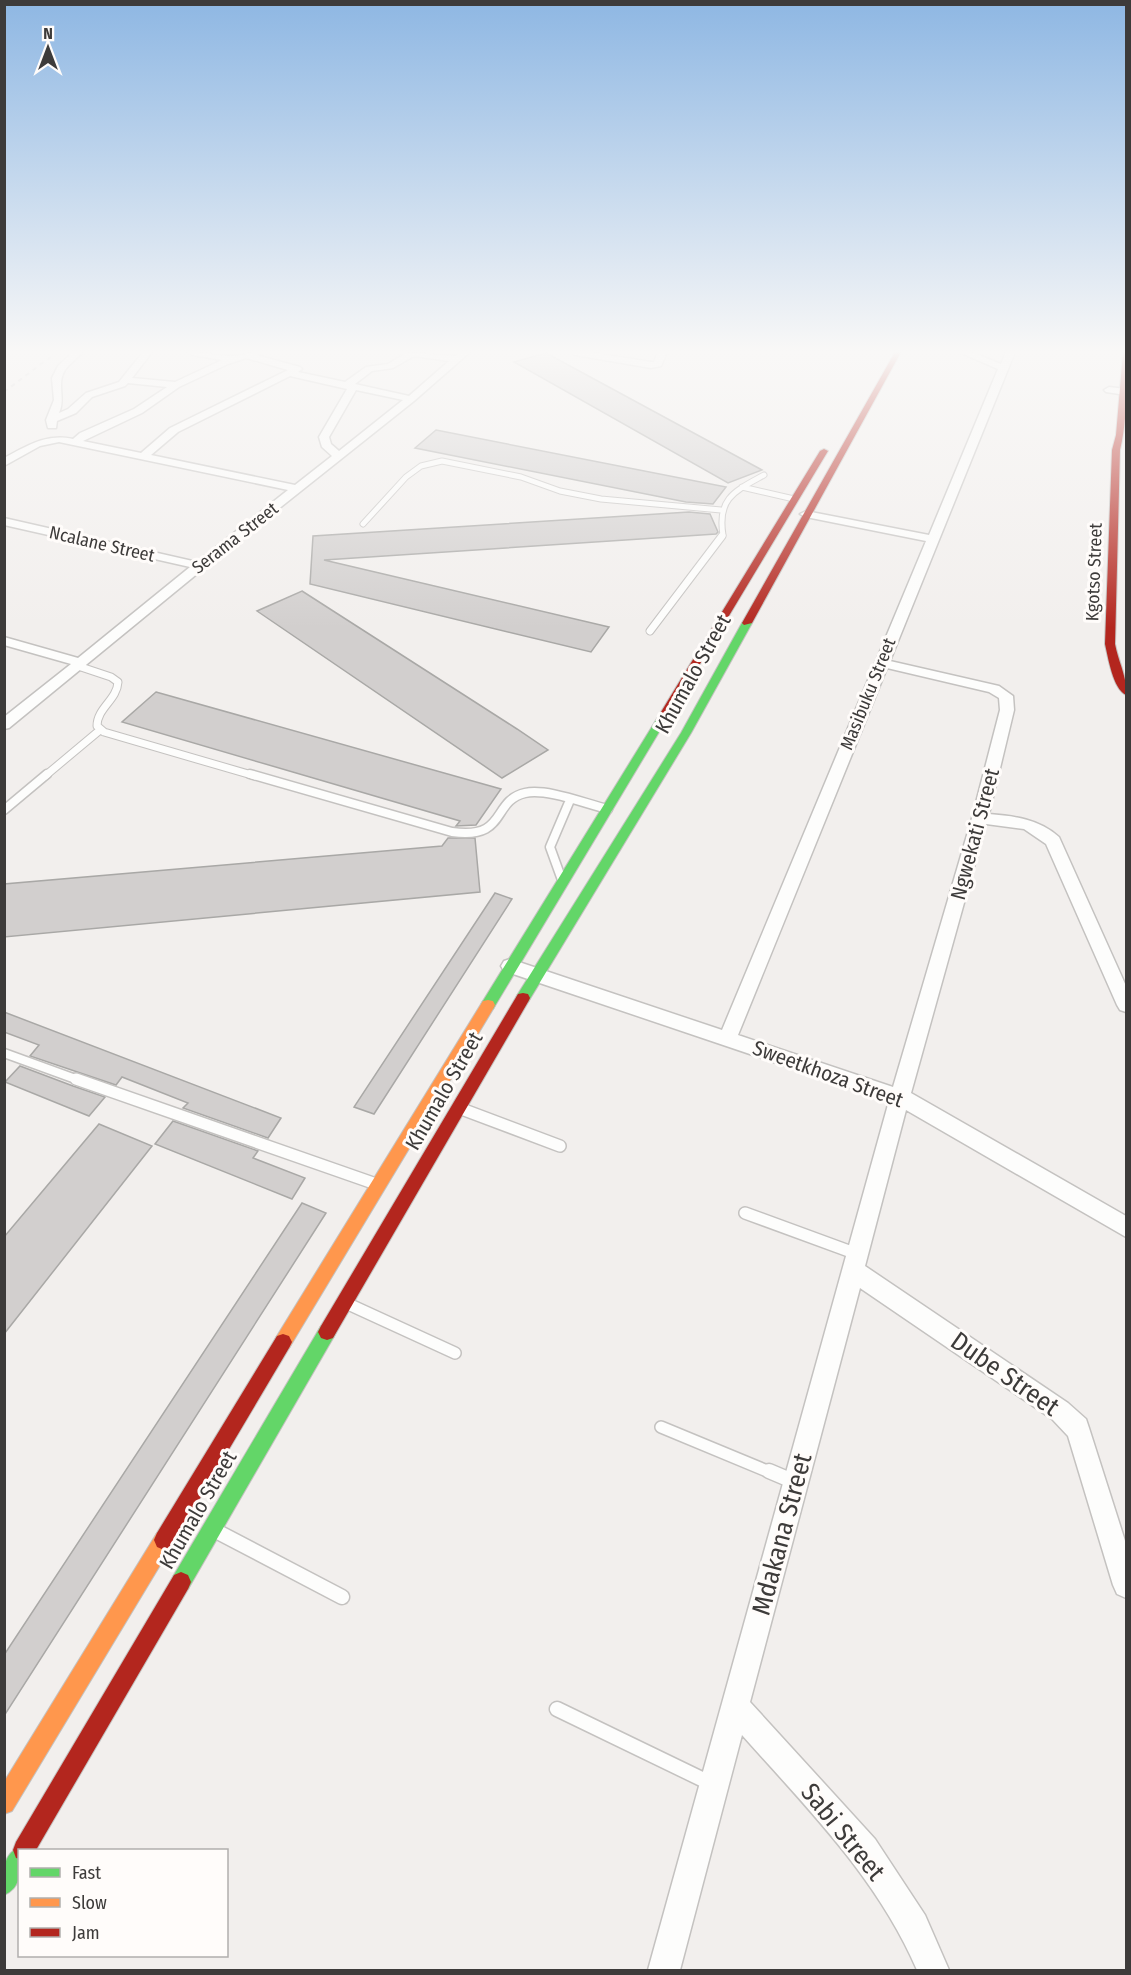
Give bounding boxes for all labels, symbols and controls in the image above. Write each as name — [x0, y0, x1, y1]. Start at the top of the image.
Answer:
north arrow — [18, 18, 78, 78]
text: N — [43, 24, 53, 43]
street label: Serama Street — [187, 497, 283, 579]
street label: Ncalane Street — [47, 521, 157, 567]
street label: Kgotso Street — [1081, 522, 1107, 622]
street label: Khumalo Street — [650, 610, 737, 738]
street label: Masibuku Street — [836, 635, 901, 753]
street label: Ngwekati Street — [945, 765, 1005, 903]
street label: Khumalo Street — [400, 1027, 488, 1155]
street label: Sweetkhoza Street — [749, 1035, 907, 1113]
street label: Dube Street — [945, 1325, 1066, 1423]
street label: Khumalo Street — [154, 1446, 242, 1574]
street label: Mdakana Street — [746, 1449, 819, 1618]
street label: Sabi Street — [794, 1777, 892, 1887]
legend — [18, 1849, 228, 1957]
text: Fast — [72, 1862, 101, 1884]
text: Slow — [72, 1892, 107, 1914]
text: Jam — [72, 1922, 100, 1944]

